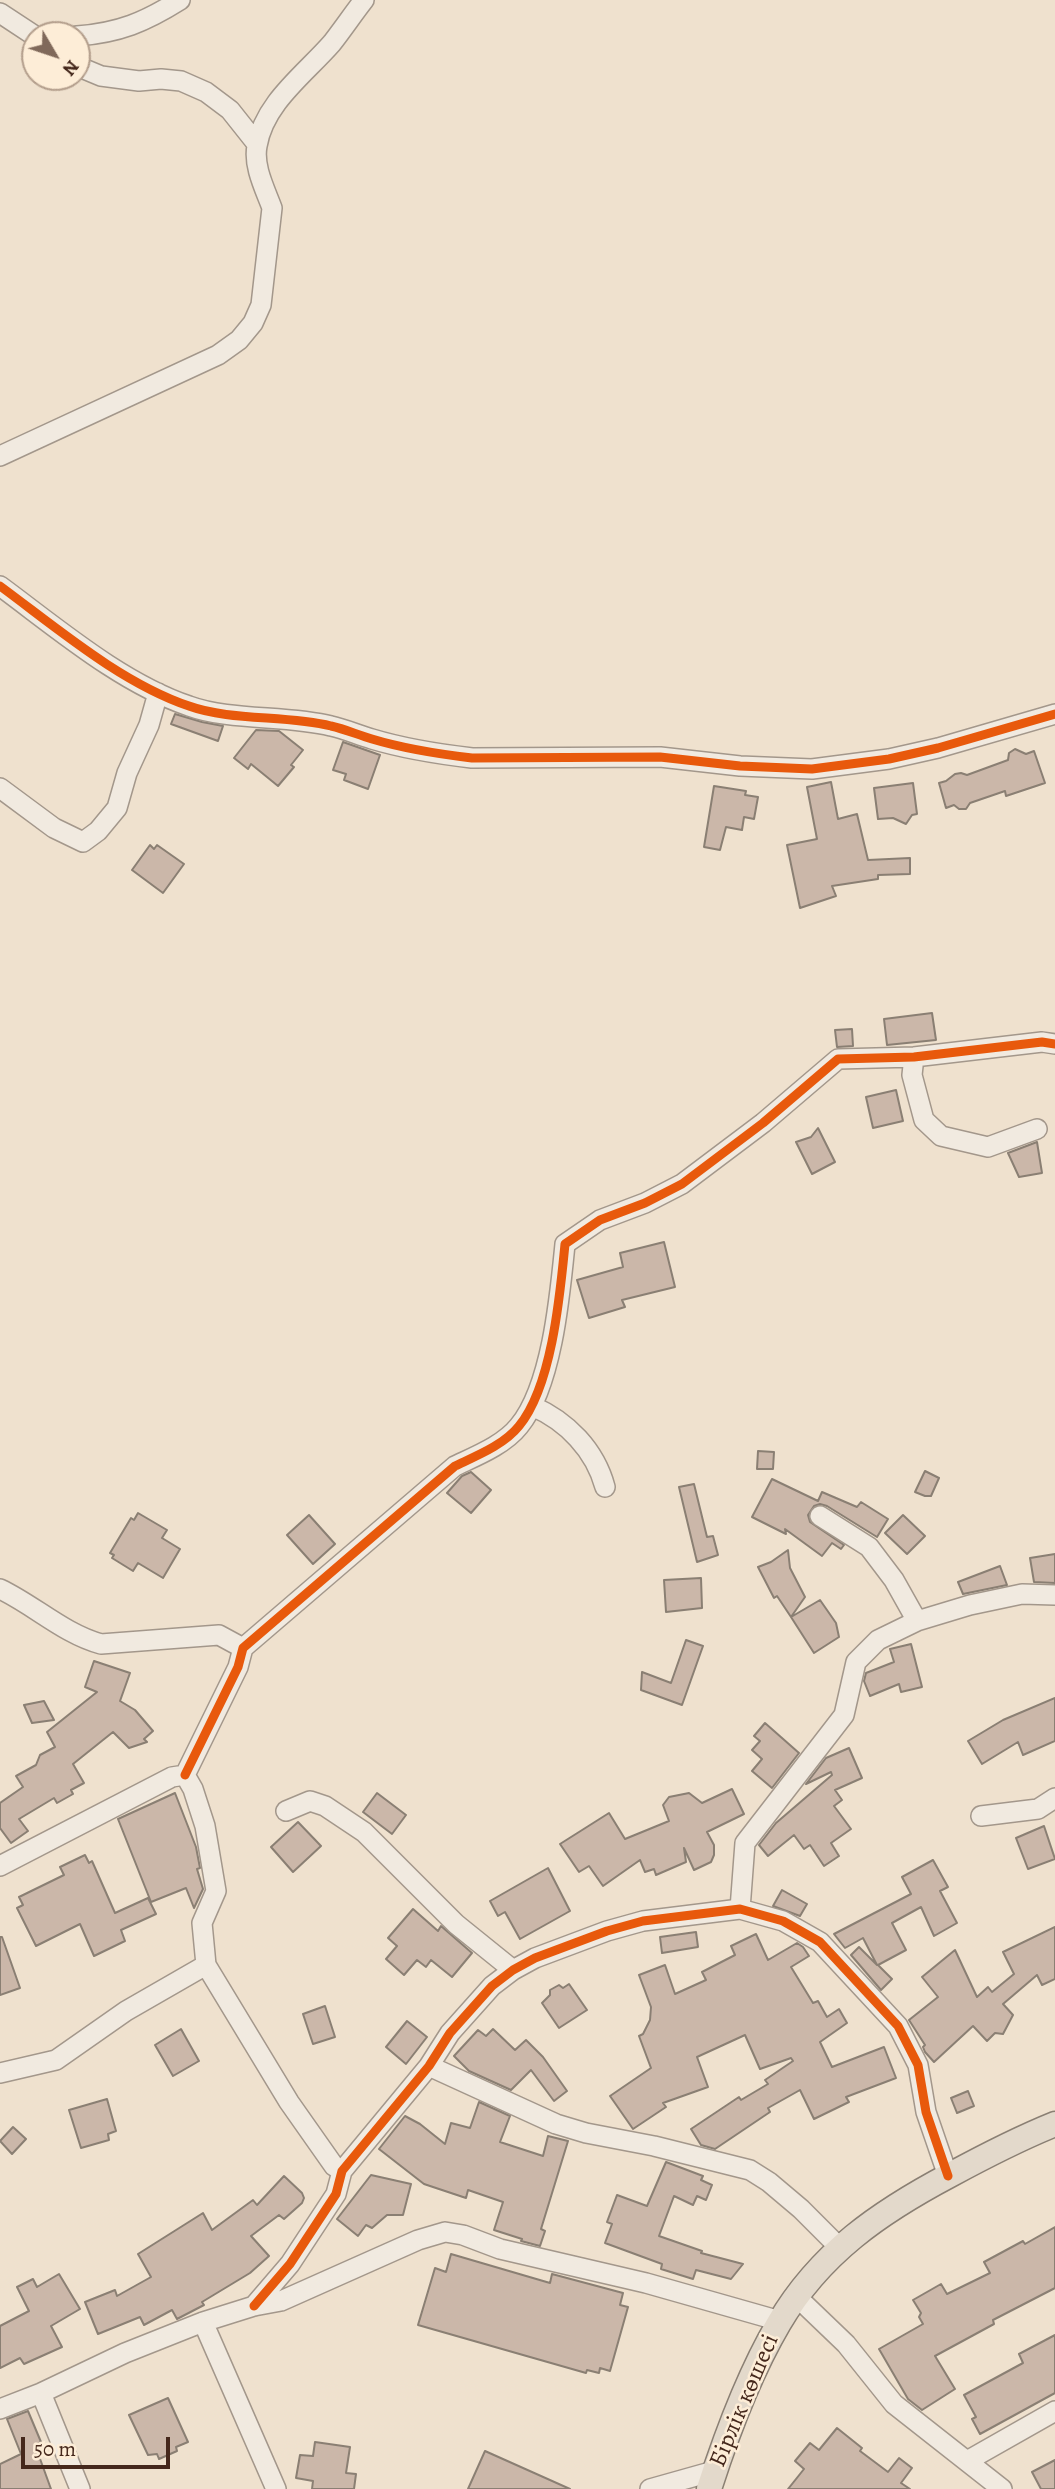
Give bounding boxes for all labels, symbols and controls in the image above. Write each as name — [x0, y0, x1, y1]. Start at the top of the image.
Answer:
north arrow — [21, 21, 91, 91]
text: N — [56, 54, 85, 82]
street label: Бірлік көшесі — [704, 2330, 786, 2472]
scale bar — [24, 2422, 173, 2466]
text: 50 m — [34, 2435, 76, 2463]

